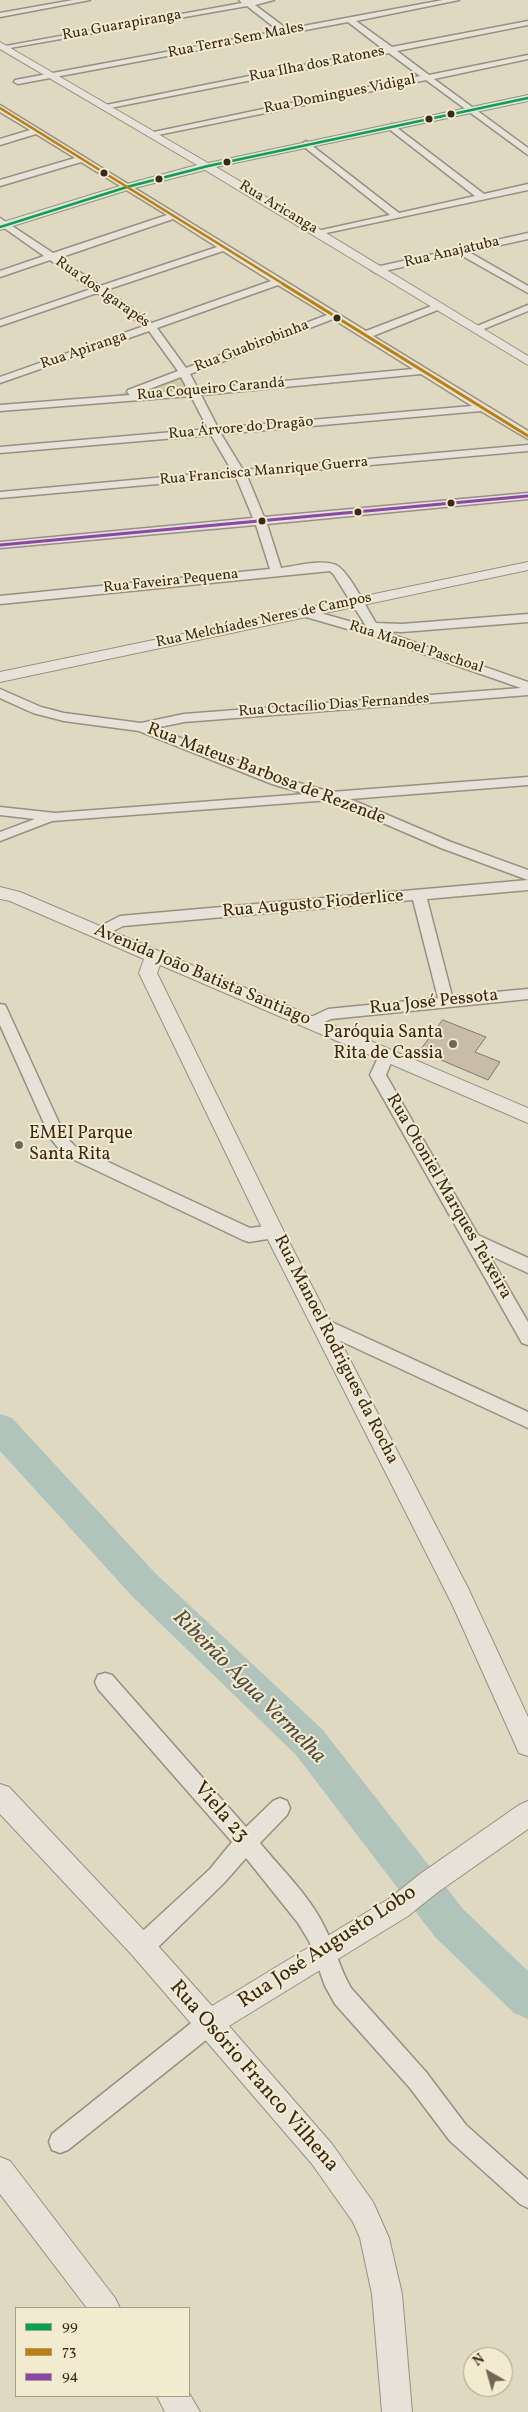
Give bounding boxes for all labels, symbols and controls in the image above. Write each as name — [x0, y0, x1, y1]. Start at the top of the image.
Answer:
street label: Rua Guarapiranga — [61, 7, 183, 45]
street label: Rua Terra Sem Males — [166, 19, 306, 63]
street label: Rua Ilha dos Ratones — [248, 43, 386, 87]
street label: Rua Domingues Vidigal — [263, 71, 417, 119]
unlabelled marker — [446, 109, 456, 119]
unlabelled marker — [424, 114, 434, 124]
unlabelled marker — [222, 157, 232, 167]
unlabelled marker — [99, 168, 109, 178]
unlabelled marker — [154, 174, 164, 184]
street label: Rua Aricanga — [235, 177, 321, 239]
street label: Rua Anajatuba — [403, 233, 501, 273]
street label: Rua dos Igarapés — [51, 254, 153, 332]
unlabelled marker — [332, 313, 342, 323]
street label: Rua Guabirobinha — [192, 317, 312, 377]
street label: Rua Apiranga — [38, 328, 130, 374]
street label: Rua Coqueiro Carandá — [136, 375, 286, 405]
street label: Rua Árvore do Dragão — [168, 414, 314, 444]
street label: Rua Francisca Manrique Guerra — [159, 454, 369, 490]
unlabelled marker — [446, 498, 456, 508]
unlabelled marker — [353, 507, 363, 517]
unlabelled marker — [257, 516, 267, 526]
street label: Rua Faveira Pequena — [103, 566, 239, 598]
street label: Rua Melchíades Neres de Campos — [155, 589, 373, 653]
street label: Rua Manoel Paschoal — [347, 618, 485, 678]
street label: Rua Octacílio Dias Fernandes — [238, 690, 430, 722]
street label: Rua Mateus Barbosa de Rezende — [144, 719, 388, 831]
street label: Rua Augusto Fioderlice — [221, 886, 405, 924]
street label: Avenida João Batista Santiago — [90, 920, 314, 1032]
street label: Rua José Pessota — [369, 986, 499, 1020]
place label: Paróquia Santa Rita de Cassia — [324, 1023, 443, 1066]
marker: Paróquia Santa Rita de Cassia — [447, 1038, 459, 1050]
street label: Rua Otoniel Marques Teixeira — [380, 1091, 516, 1303]
place label: EMEI Parque Santa Rita — [29, 1124, 133, 1166]
marker: EMEI Parque Santa Rita — [13, 1139, 25, 1151]
street label: Rua Manoel Rodrigues da Rocha — [268, 1232, 402, 1468]
water label: Ribeirão Água Vermelha — [166, 1606, 330, 1770]
street label: Viela 23 — [187, 1778, 253, 1848]
street label: Rua José Augusto Lobo — [234, 1881, 422, 2015]
street label: Rua Osório Franco Vilhena — [163, 1976, 343, 2178]
legend — [15, 2307, 190, 2397]
text: 99 — [62, 2316, 78, 2337]
text: 73 — [62, 2341, 77, 2362]
north arrow — [463, 2347, 513, 2397]
text: N — [469, 2350, 489, 2371]
text: 94 — [62, 2366, 78, 2387]

